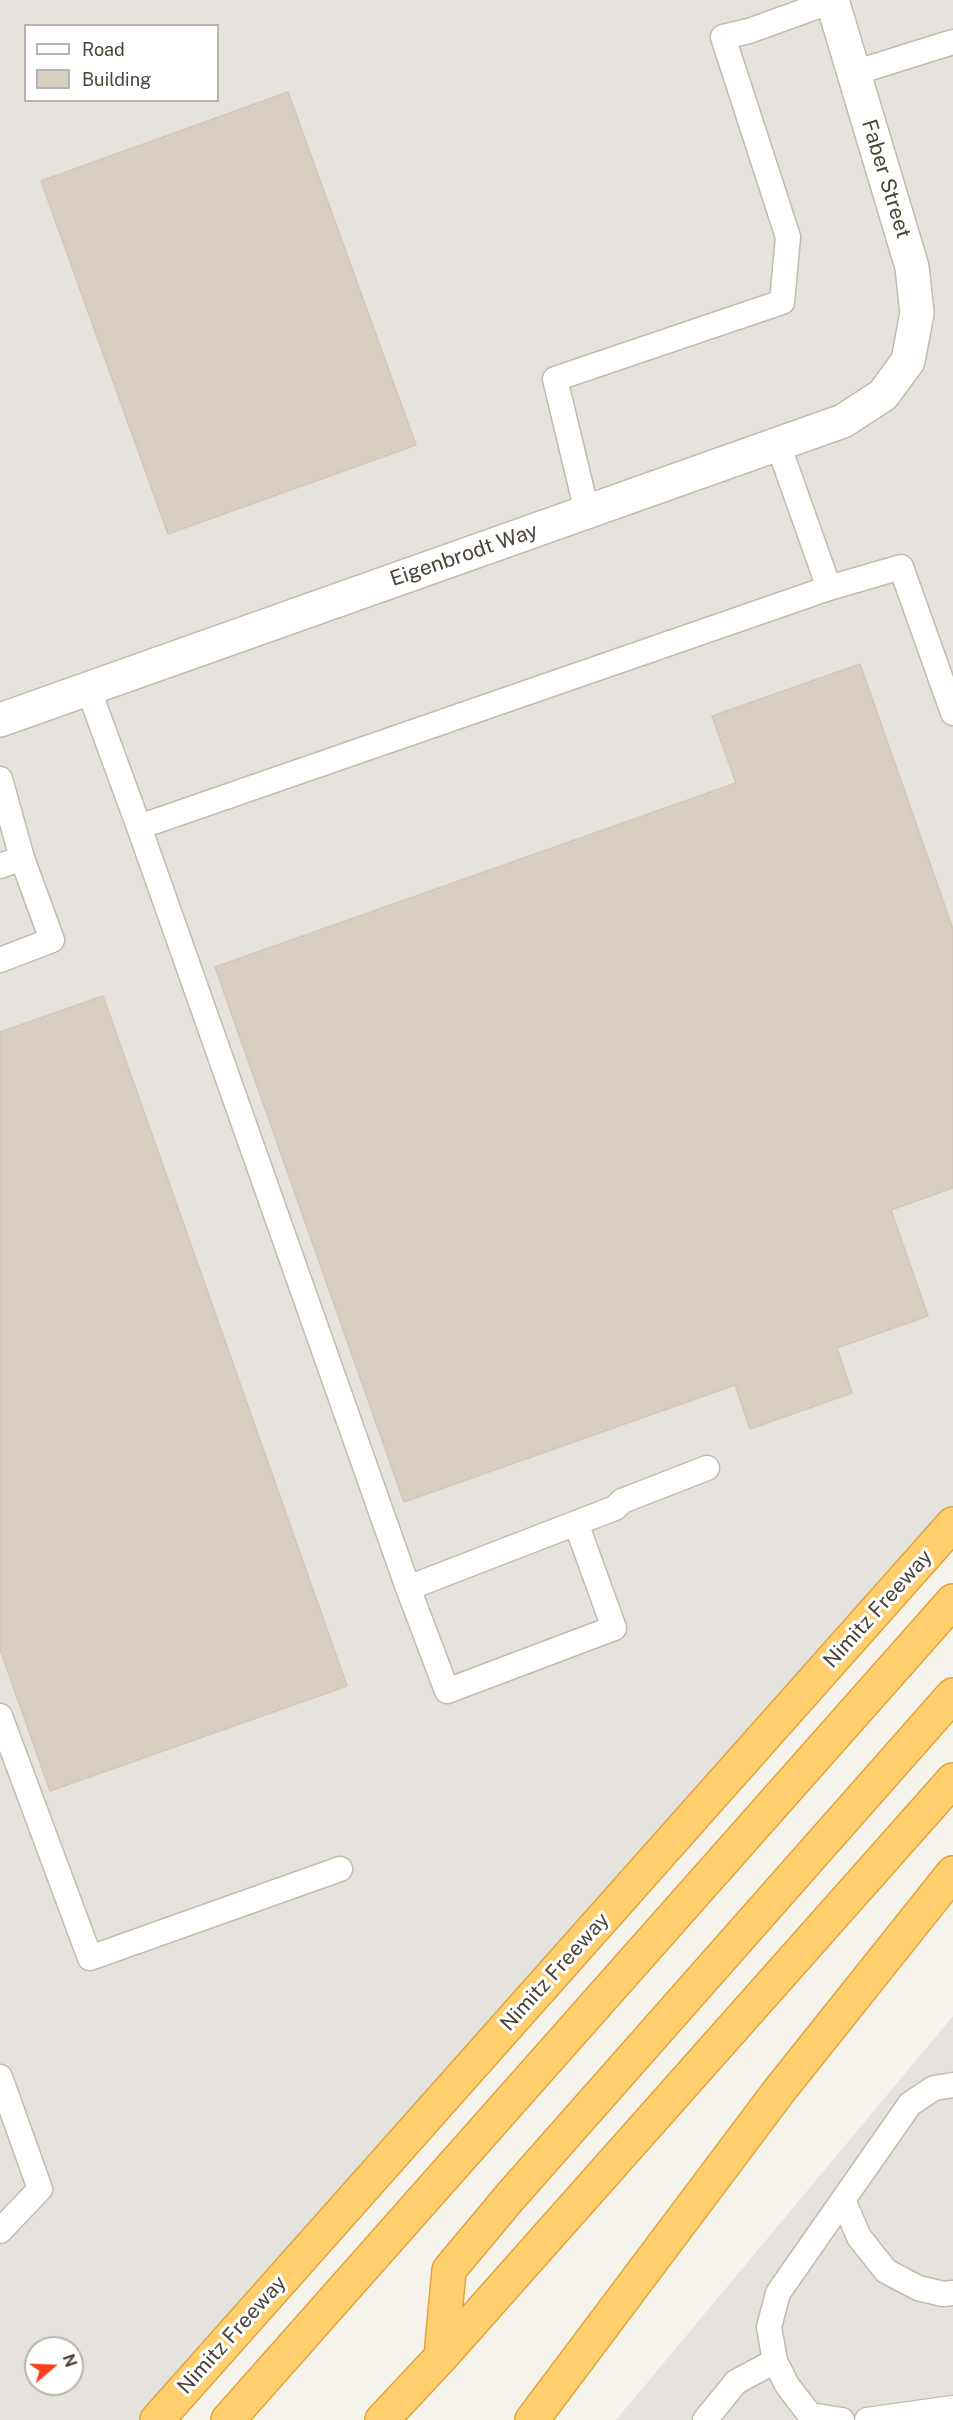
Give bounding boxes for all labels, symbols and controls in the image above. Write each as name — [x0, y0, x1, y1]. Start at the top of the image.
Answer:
legend — [24, 24, 219, 102]
text: Road — [82, 39, 125, 60]
text: Building — [82, 69, 151, 90]
street label: Faber Street — [856, 117, 916, 241]
street label: Eigenbrodt Way — [387, 518, 541, 592]
street label: Nimitz Freeway — [818, 1545, 938, 1673]
street label: Nimitz Freeway — [495, 1908, 615, 2036]
street label: Nimitz Freeway — [172, 2271, 292, 2399]
north arrow — [24, 2336, 84, 2396]
text: N — [59, 2352, 81, 2370]

